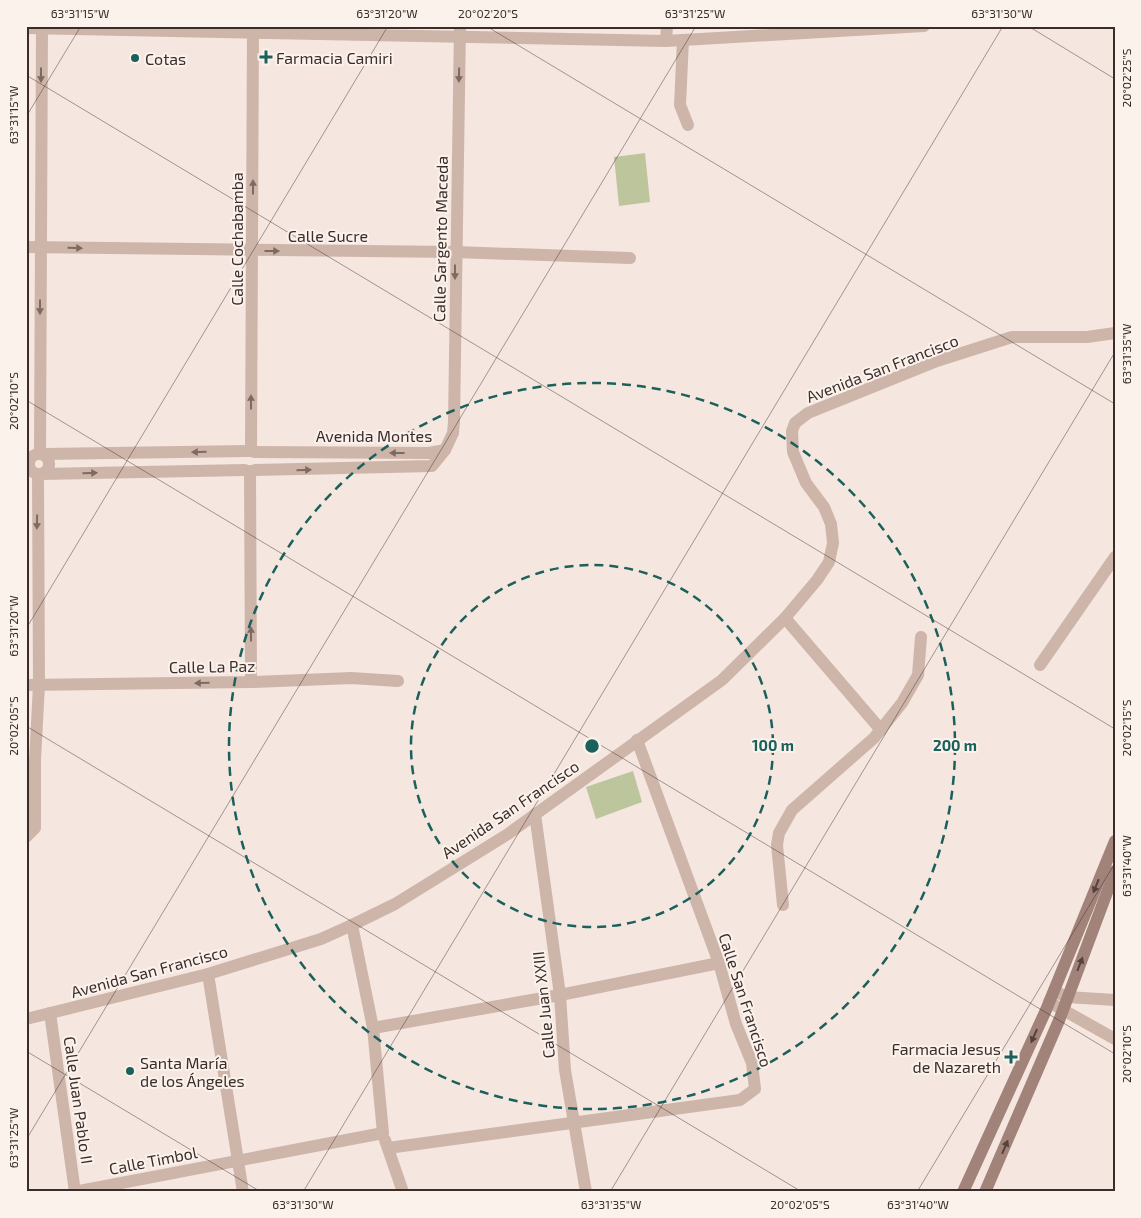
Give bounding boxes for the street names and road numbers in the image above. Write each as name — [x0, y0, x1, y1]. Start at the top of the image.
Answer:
street label: Calle Sargento Maceda — [429, 156, 451, 322]
street label: Calle Cochabamba — [227, 172, 246, 306]
street label: Calle Sucre — [288, 226, 368, 245]
street label: Avenida San Francisco — [803, 330, 961, 406]
street label: Avenida Montes — [316, 426, 432, 445]
street label: Calle La Paz — [169, 656, 255, 676]
street label: Avenida San Francisco — [438, 756, 582, 862]
street label: Calle San Francisco — [715, 931, 777, 1069]
street label: Avenida San Francisco — [69, 941, 229, 1001]
street label: Calle Juan XXIII — [528, 951, 558, 1059]
street label: Calle Juan Pablo II — [61, 1035, 97, 1165]
street label: Calle Timbol — [107, 1142, 199, 1178]

